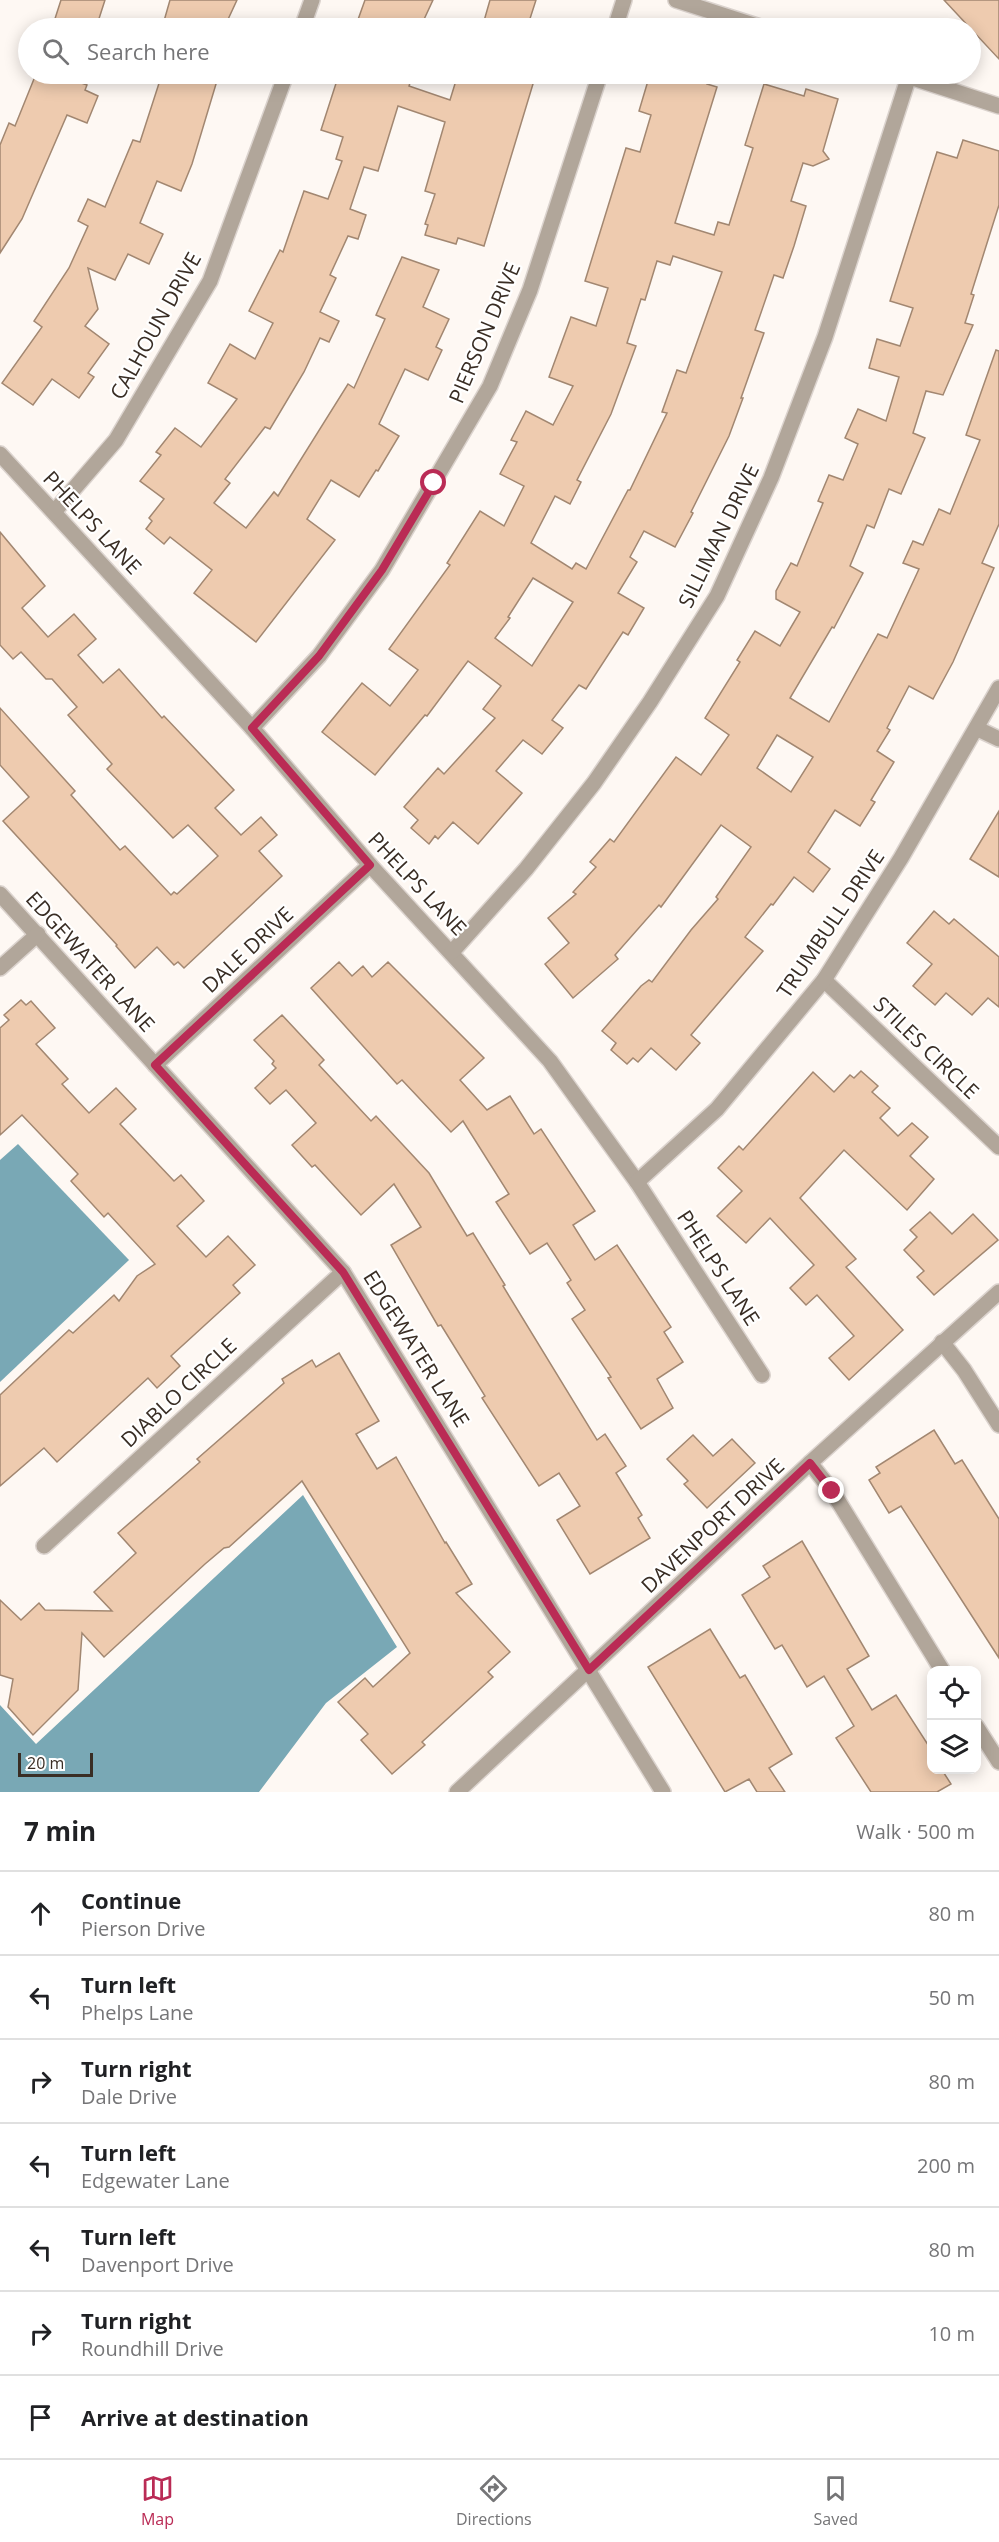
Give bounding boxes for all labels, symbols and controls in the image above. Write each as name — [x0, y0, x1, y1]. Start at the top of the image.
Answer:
search box — [18, 18, 981, 84]
icon: search — [39, 35, 72, 68]
text: Search here — [87, 36, 210, 66]
street label: CALHOUN DRIVE — [103, 247, 207, 404]
street label: PIERSON DRIVE — [442, 258, 526, 407]
street label: SILLIMAN DRIVE — [671, 459, 765, 612]
street label: PHELPS LANE — [37, 464, 148, 580]
route start — [420, 469, 446, 495]
street label: PHELPS LANE — [362, 825, 473, 941]
street label: TRUMBULL DRIVE — [770, 844, 890, 1003]
street label: EDGEWATER LANE — [20, 885, 161, 1038]
street label: DALE DRIVE — [196, 900, 299, 999]
street label: STILES CIRCLE — [868, 990, 986, 1105]
street label: PHELPS LANE — [671, 1204, 767, 1330]
street label: EDGEWATER LANE — [357, 1265, 476, 1432]
street label: DIABLO CIRCLE — [114, 1331, 242, 1453]
street label: DAVENPORT DRIVE — [635, 1452, 790, 1599]
route end — [818, 1477, 844, 1503]
map controls — [927, 1666, 981, 1774]
button: locate — [927, 1666, 981, 1720]
button: layers — [927, 1720, 981, 1774]
scale bar — [18, 1750, 93, 1778]
text: 20 m — [27, 1752, 64, 1774]
text: 7 min — [24, 1813, 96, 1849]
text: Walk · 500 m — [856, 1818, 975, 1845]
text: Continue — [81, 1885, 181, 1915]
icon: ahead — [24, 1897, 57, 1930]
text: 80 m — [928, 1900, 975, 1927]
text: Pierson Drive — [81, 1915, 205, 1942]
text: Turn left — [81, 1969, 176, 1999]
icon: left — [24, 1981, 57, 2014]
text: 50 m — [928, 1984, 975, 2011]
text: Phelps Lane — [81, 1999, 194, 2026]
text: Turn right — [81, 2053, 192, 2083]
icon: right — [24, 2065, 57, 2098]
text: 80 m — [928, 2068, 975, 2095]
text: Dale Drive — [81, 2083, 177, 2110]
text: Turn left — [81, 2137, 176, 2167]
icon: left — [24, 2149, 57, 2182]
text: 200 m — [917, 2152, 975, 2179]
text: Edgewater Lane — [81, 2167, 230, 2194]
text: Turn left — [81, 2221, 176, 2251]
icon: left — [24, 2233, 57, 2266]
text: 80 m — [928, 2236, 975, 2263]
text: Davenport Drive — [81, 2251, 234, 2278]
text: Turn right — [81, 2305, 192, 2335]
icon: right — [24, 2317, 57, 2350]
text: 10 m — [928, 2320, 975, 2347]
text: Roundhill Drive — [81, 2335, 224, 2362]
icon: arrive — [24, 2401, 57, 2434]
text: Arrive at destination — [81, 2402, 309, 2432]
tab: Map — [141, 2472, 174, 2530]
tab: Directions — [456, 2472, 532, 2530]
tab: Saved — [814, 2472, 858, 2530]

